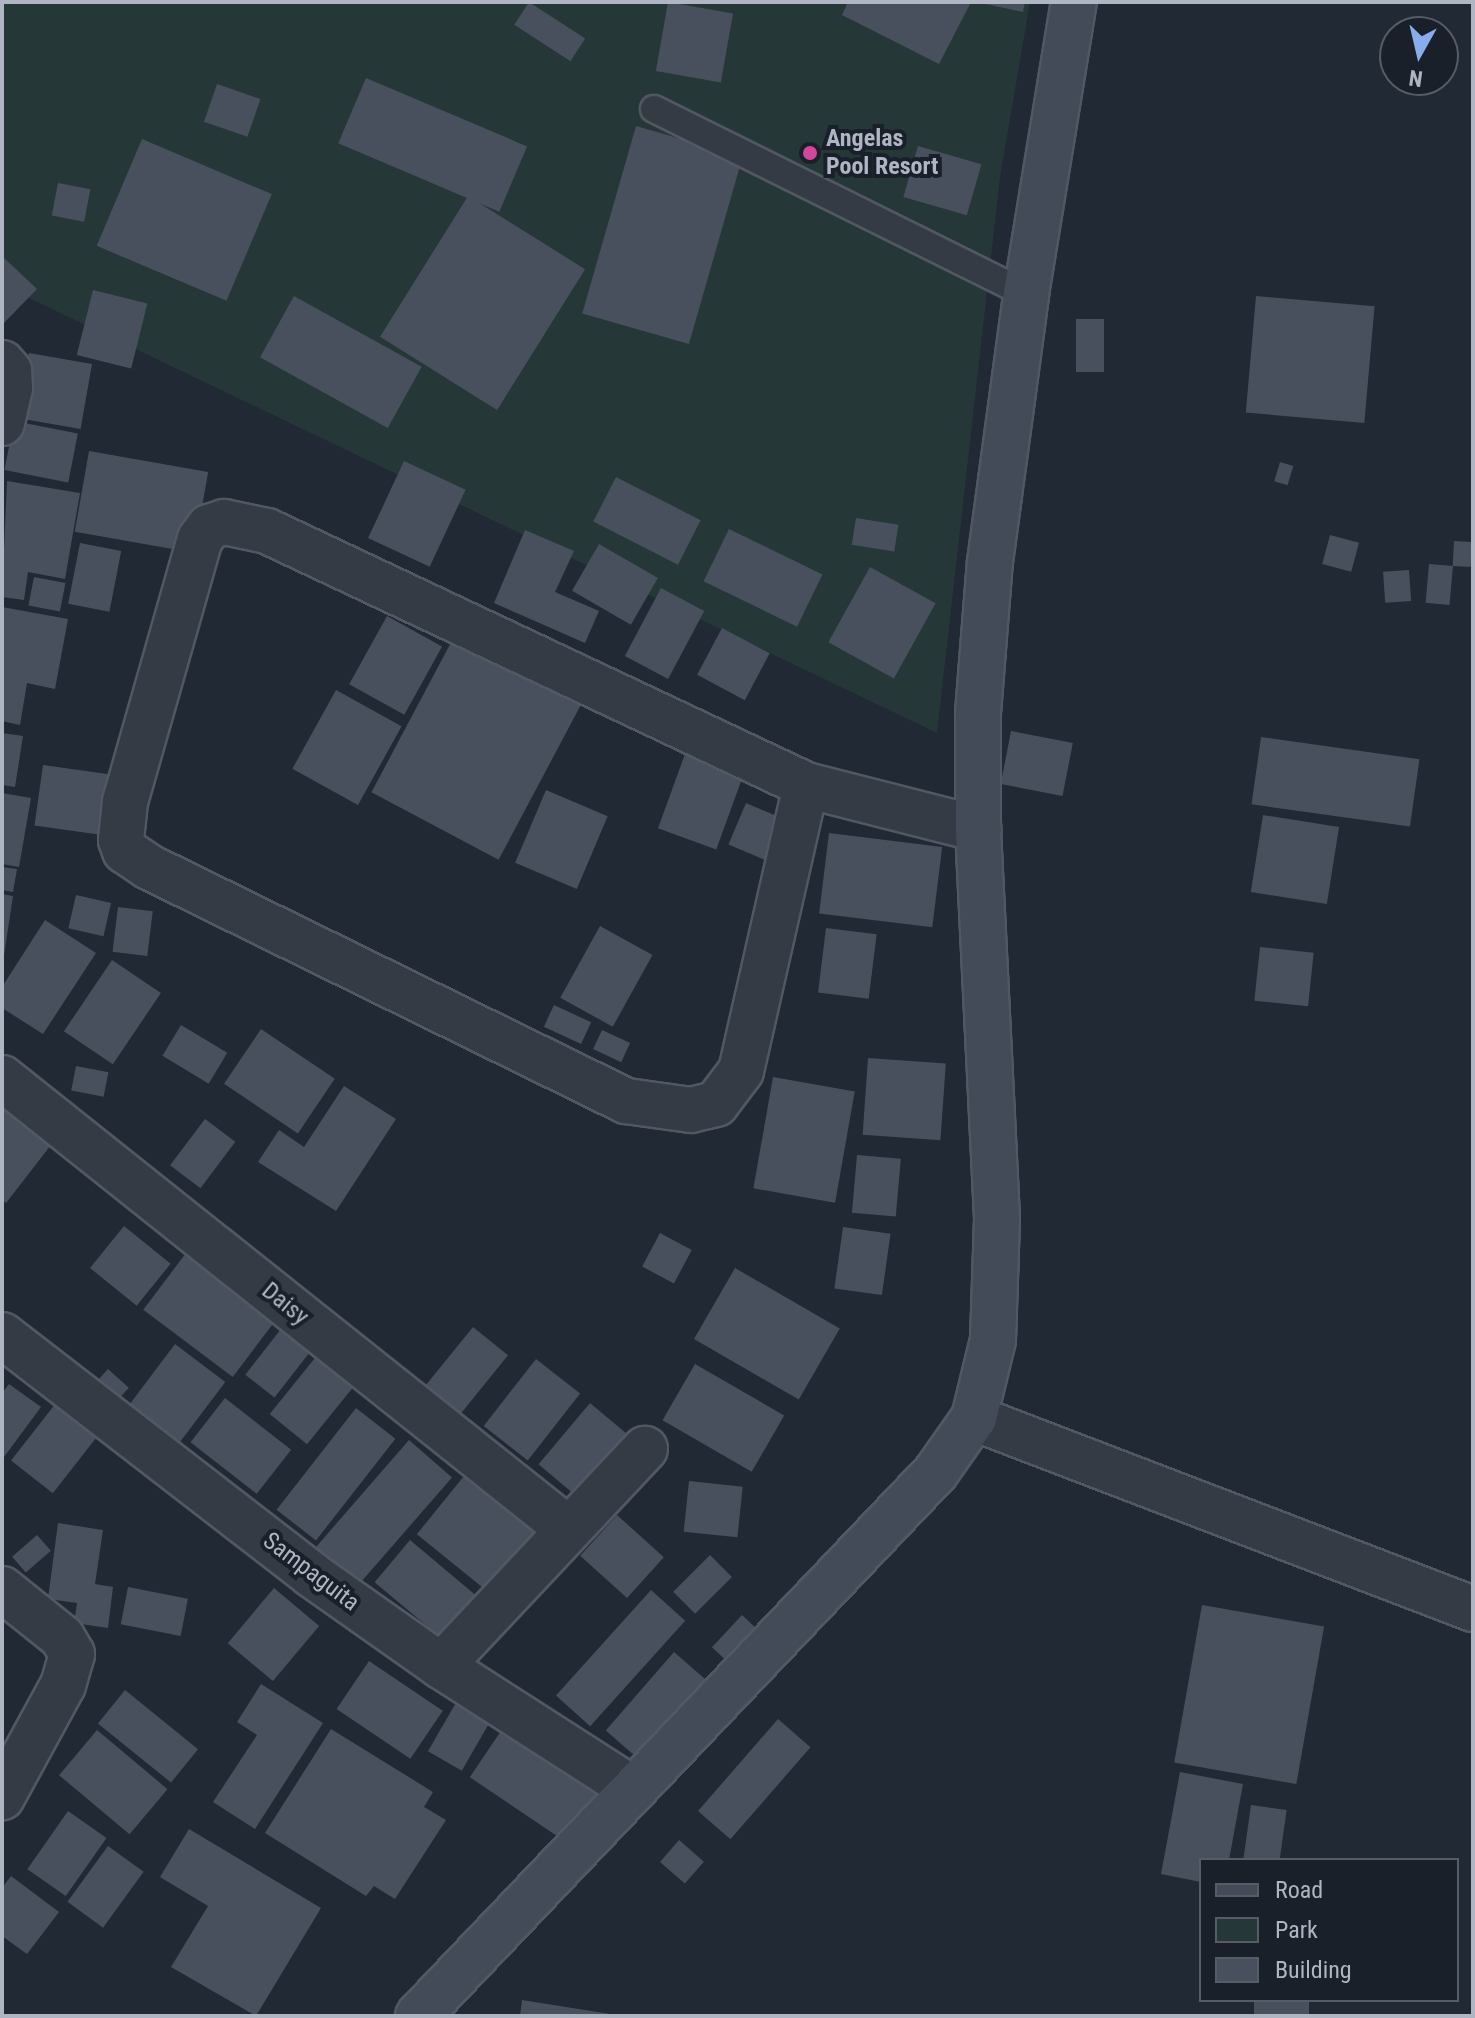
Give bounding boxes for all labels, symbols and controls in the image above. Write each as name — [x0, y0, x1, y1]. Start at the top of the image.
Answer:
north arrow — [1379, 16, 1459, 96]
text: N — [1407, 65, 1424, 92]
place label: Angelas Pool Resort — [826, 125, 938, 181]
marker: Angelas Pool Resort — [801, 144, 819, 162]
street label: Daisy — [256, 1277, 314, 1331]
street label: Sampaguita — [257, 1527, 365, 1617]
legend — [1199, 1858, 1459, 2002]
text: Road — [1275, 1876, 1323, 1904]
text: Park — [1275, 1916, 1318, 1944]
text: Building — [1275, 1956, 1352, 1984]

